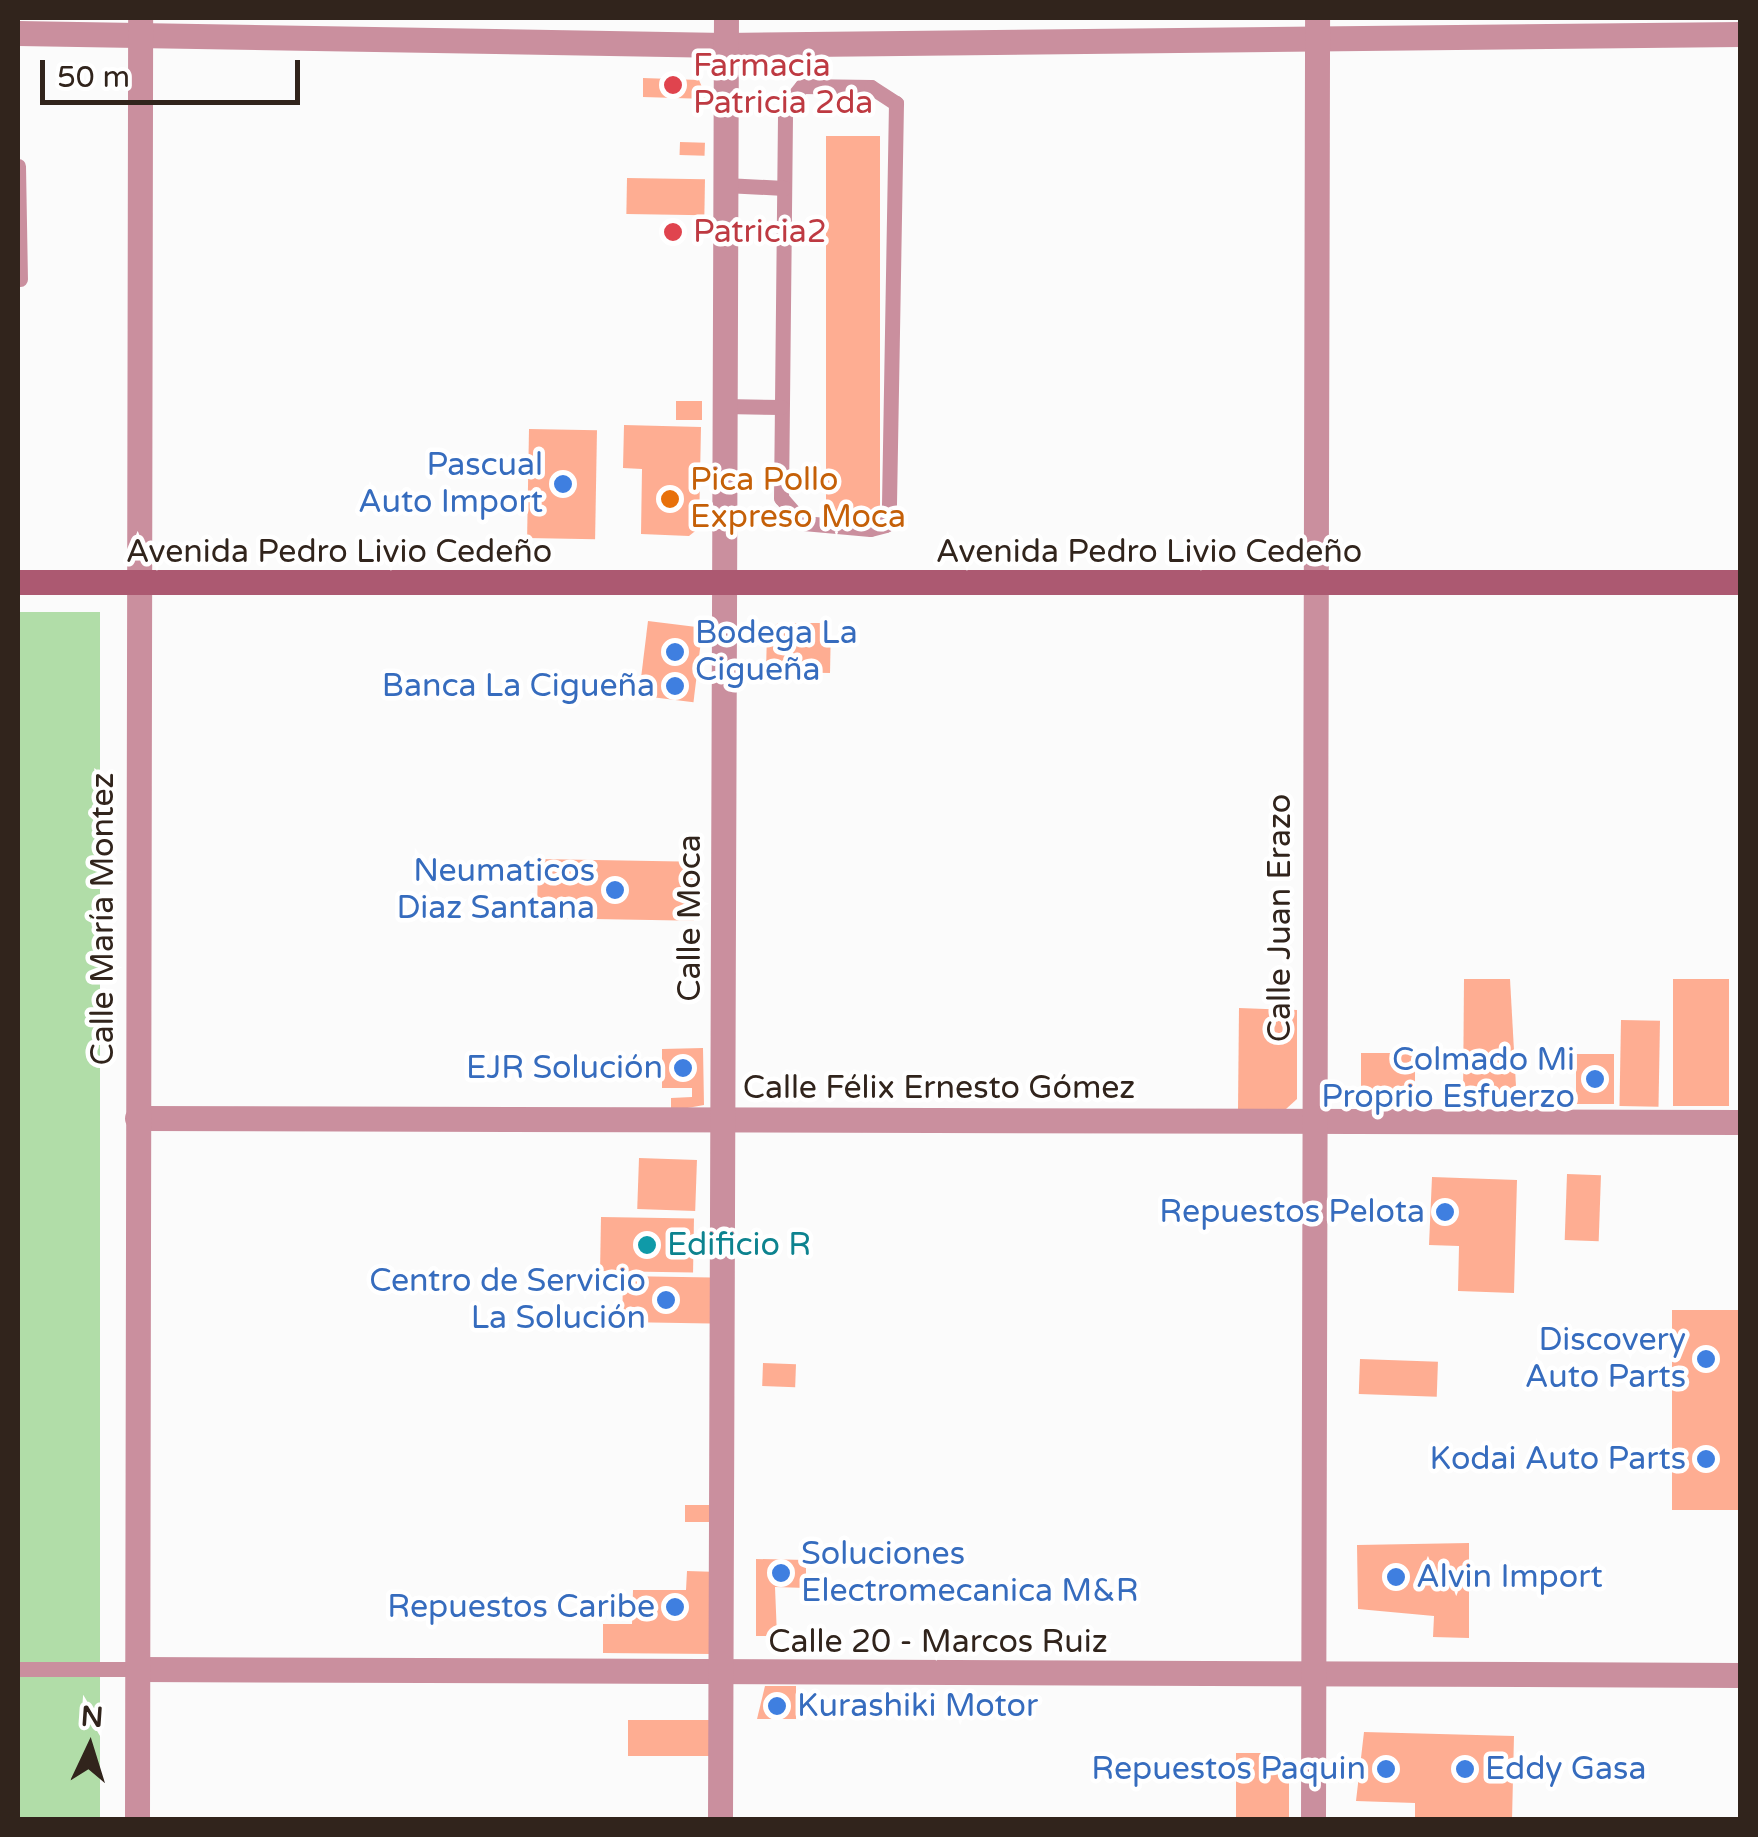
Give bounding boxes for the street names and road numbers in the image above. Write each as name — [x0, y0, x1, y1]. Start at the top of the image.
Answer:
street label: Avenida Pedro Livio Cedeño — [126, 533, 552, 571]
street label: Avenida Pedro Livio Cedeño — [936, 533, 1362, 571]
street label: Calle María Montez — [84, 772, 122, 1066]
street label: Calle Juan Erazo — [1261, 794, 1299, 1042]
street label: Calle Moca — [671, 834, 709, 1002]
street label: Calle Félix Ernesto Gómez — [743, 1069, 1135, 1107]
street label: Calle 20 - Marcos Ruiz — [768, 1623, 1108, 1661]

